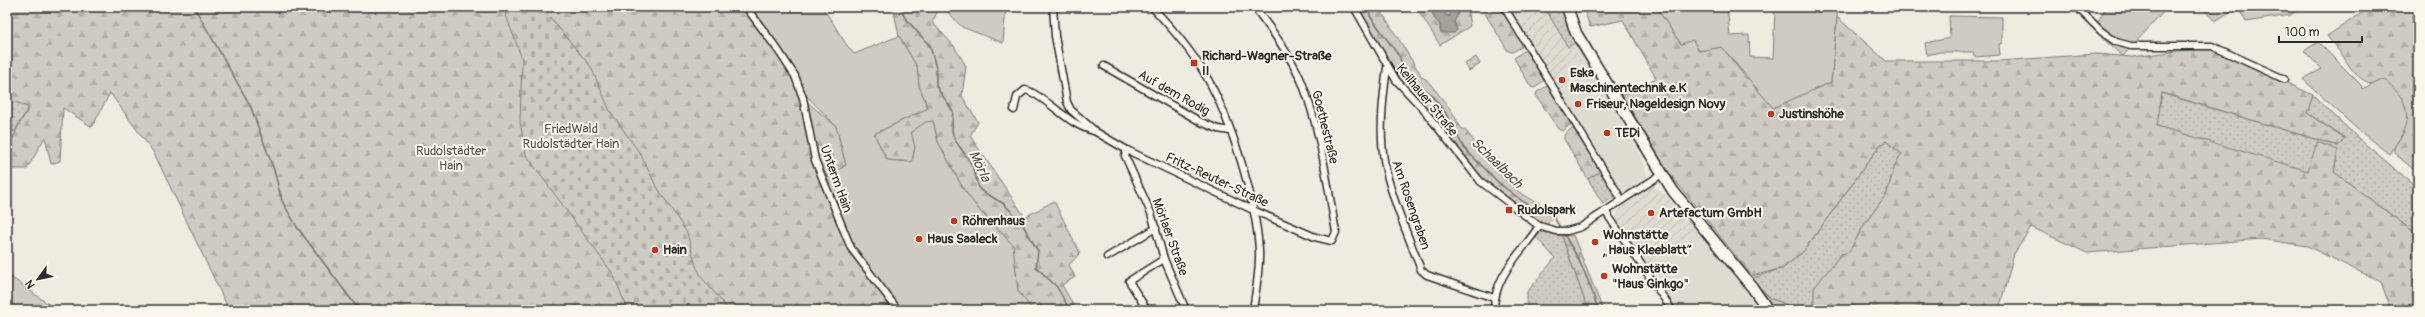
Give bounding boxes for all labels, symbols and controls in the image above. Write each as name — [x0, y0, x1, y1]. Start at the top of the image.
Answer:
scale bar — [2279, 18, 2362, 44]
text: 100 m — [2285, 25, 2320, 40]
place label: Richard-Wagner-Straße II — [1202, 48, 1332, 79]
marker: Richard-Wagner-Straße II — [1189, 58, 1199, 68]
street label: Keilhauer Straße — [1393, 60, 1462, 140]
place label: Eska Maschinentechnik e.K — [1570, 65, 1686, 96]
street label: Auf dem Rodig — [1135, 67, 1213, 119]
marker: Eska Maschinentechnik e.K — [1557, 75, 1567, 85]
street label: Goethestraße — [1308, 89, 1342, 166]
place label: Friseur, Nageldesign Novy — [1586, 96, 1726, 112]
marker: Friseur, Nageldesign Novy — [1573, 99, 1583, 109]
place label: Justinshöhe — [1779, 106, 1844, 122]
marker: Justinshöhe — [1766, 109, 1776, 119]
park label: FriedWald Rudolstädter Hain — [523, 121, 619, 152]
place label: TEDi — [1614, 125, 1640, 141]
marker: TEDi — [1602, 128, 1612, 138]
water label: Schaalbach — [1468, 134, 1527, 193]
park label: Rudolstädter Hain — [416, 143, 486, 174]
street label: Unterm Hain — [816, 143, 856, 215]
water label: Mörla — [965, 148, 995, 186]
street label: Fritz-Reuter-Straße — [1163, 149, 1271, 211]
street label: Am Rosengraben — [1388, 158, 1434, 252]
street label: Mörlaer Straße — [1149, 196, 1192, 278]
place label: Rudolspark — [1517, 202, 1576, 218]
marker: Rudolspark — [1504, 205, 1514, 215]
place label: Artefactum GmbH — [1659, 205, 1762, 221]
marker: Artefactum GmbH — [1646, 208, 1656, 218]
place label: Röhrenhaus — [962, 213, 1025, 229]
marker: Röhrenhaus — [949, 216, 959, 226]
place label: Wohnstätte „Haus Kleeblatt“ — [1603, 227, 1692, 258]
place label: Haus Saaleck — [927, 231, 998, 247]
marker: Haus Saaleck — [914, 234, 924, 244]
marker: Wohnstätte „Haus Kleeblatt“ — [1590, 237, 1600, 247]
place label: Hain — [663, 242, 687, 258]
marker: Hain — [650, 245, 660, 255]
north arrow — [18, 259, 58, 299]
place label: Wohnstätte "Haus Ginkgo" — [1612, 261, 1689, 292]
marker: Wohnstätte "Haus Ginkgo" — [1599, 271, 1609, 281]
text: N — [22, 277, 38, 291]

